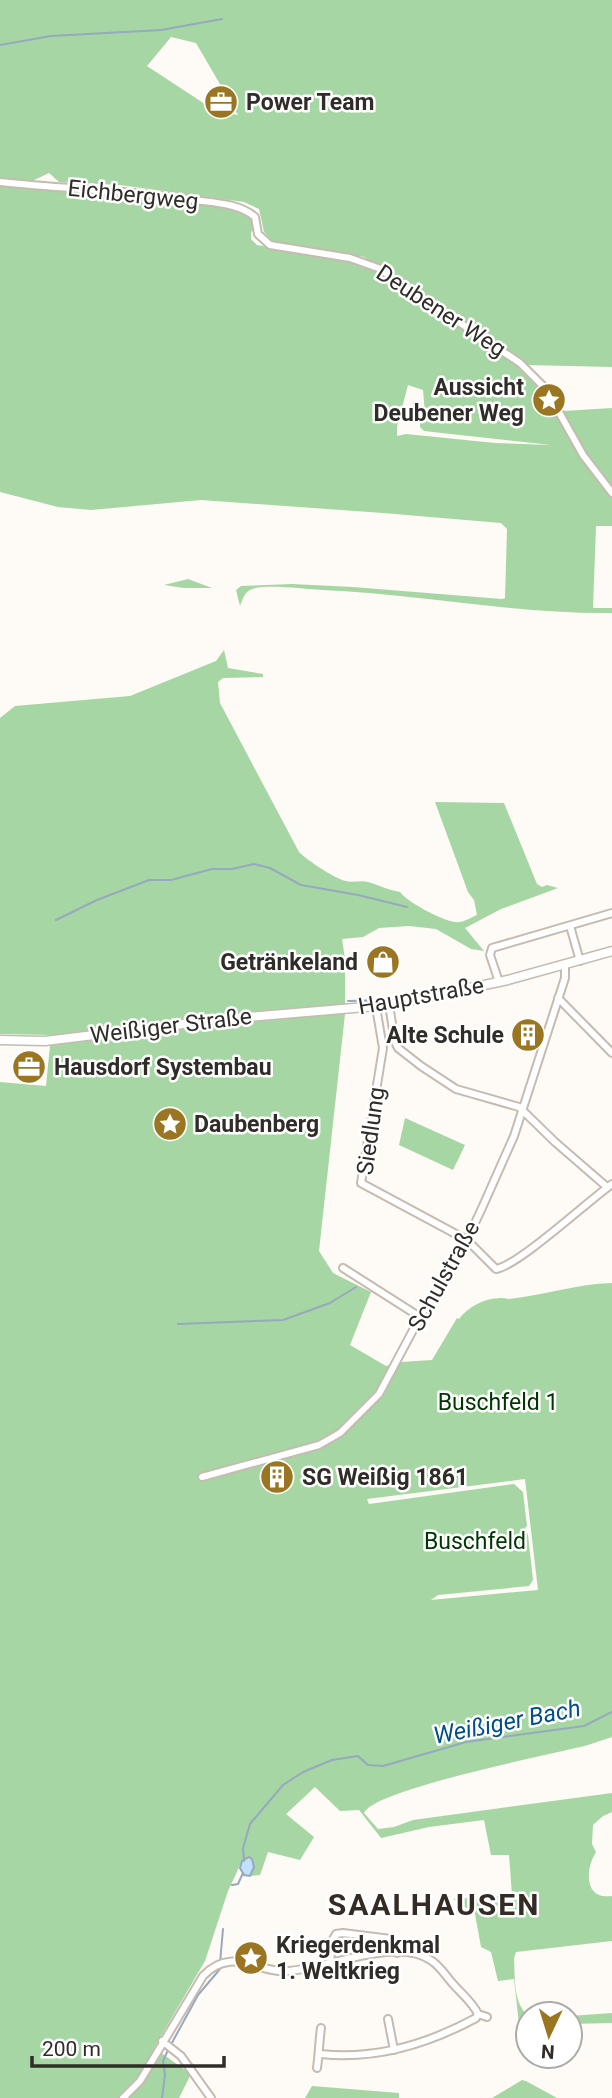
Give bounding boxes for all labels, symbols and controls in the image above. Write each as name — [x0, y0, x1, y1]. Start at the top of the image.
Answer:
office icon: Power Team — [202, 83, 240, 121]
place label: Power Team — [246, 89, 374, 116]
street label: Eichbergweg — [66, 175, 200, 215]
street label: Deubener Weg — [371, 259, 511, 363]
place label: Aussicht Deubener Weg — [374, 374, 524, 427]
place icon: Aussicht Deubener Weg — [530, 381, 568, 419]
shop icon: Getränkeland — [364, 943, 402, 981]
place label: Getränkeland — [220, 949, 358, 976]
street label: Hauptstraße — [356, 972, 486, 1020]
street label: Weißiger Straße — [89, 1003, 253, 1049]
building icon: Alte Schule — [509, 1016, 547, 1054]
place label: Alte Schule — [386, 1022, 504, 1049]
office icon: Hausdorf Systembau — [10, 1048, 48, 1086]
place label: Hausdorf Systembau — [54, 1054, 272, 1081]
street label: Siedlung — [351, 1085, 391, 1177]
place icon: Daubenberg — [151, 1105, 189, 1143]
place label: Daubenberg — [194, 1111, 319, 1138]
street label: Schulstraße — [403, 1216, 485, 1336]
park label: Buschfeld 1 — [438, 1389, 558, 1416]
building icon: SG Weißig 1861 — [258, 1458, 296, 1496]
place label: SG Weißig 1861 — [302, 1464, 468, 1491]
park label: Buschfeld — [424, 1528, 526, 1555]
water label: Weißiger Bach — [431, 1694, 583, 1750]
district label: SAALHAUSEN — [328, 1887, 540, 1922]
place label: Kriegerdenkmal 1. Weltkrieg — [276, 1932, 440, 1985]
place icon: Kriegerdenkmal 1. Weltkrieg — [232, 1939, 270, 1977]
north arrow — [514, 2000, 584, 2070]
scale bar — [32, 2024, 224, 2068]
text: 200 m — [42, 2037, 101, 2061]
text: N — [540, 2040, 555, 2063]

